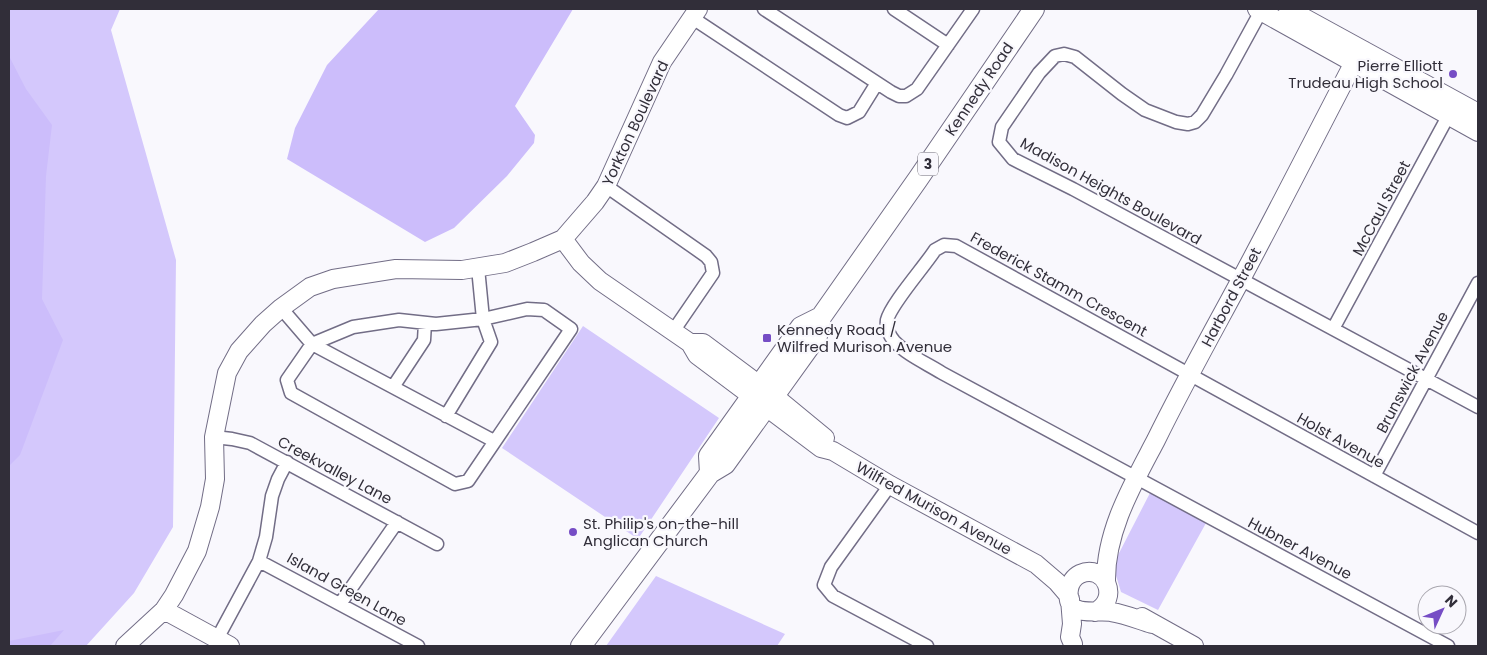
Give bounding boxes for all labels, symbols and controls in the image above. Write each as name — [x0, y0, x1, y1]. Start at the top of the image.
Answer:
street label: Kennedy Road — [940, 38, 1018, 140]
place label: Pierre Elliott Trudeau High School — [1288, 55, 1443, 93]
street label: Yorkton Boulevard — [597, 57, 673, 189]
marker: Pierre Elliott Trudeau High School — [1447, 68, 1459, 80]
street label: Madison Heights Boulevard — [1017, 132, 1205, 250]
road number: 3 — [918, 152, 938, 175]
street label: McCaul Street — [1347, 157, 1415, 259]
street label: Frederick Stamm Crescent — [967, 227, 1151, 341]
street label: Harbord Street — [1196, 244, 1266, 350]
street label: Brunswick Avenue — [1371, 307, 1453, 437]
place label: Kennedy Road / Wilfred Murison Avenue — [777, 319, 952, 357]
marker: Kennedy Road / Wilfred Murison Avenue — [761, 332, 773, 344]
street label: Holst Avenue — [1293, 407, 1389, 473]
street label: Creekvalley Lane — [274, 431, 396, 509]
street label: Wilfred Murison Avenue — [852, 456, 1016, 560]
street label: Hubner Avenue — [1244, 512, 1356, 584]
place label: St. Philip's on-the-hill Anglican Church — [583, 513, 739, 551]
marker: St. Philip's on-the-hill Anglican Church — [567, 526, 579, 538]
street label: Island Green Lane — [283, 547, 411, 631]
north arrow — [1417, 585, 1467, 635]
text: N — [1441, 590, 1462, 612]

